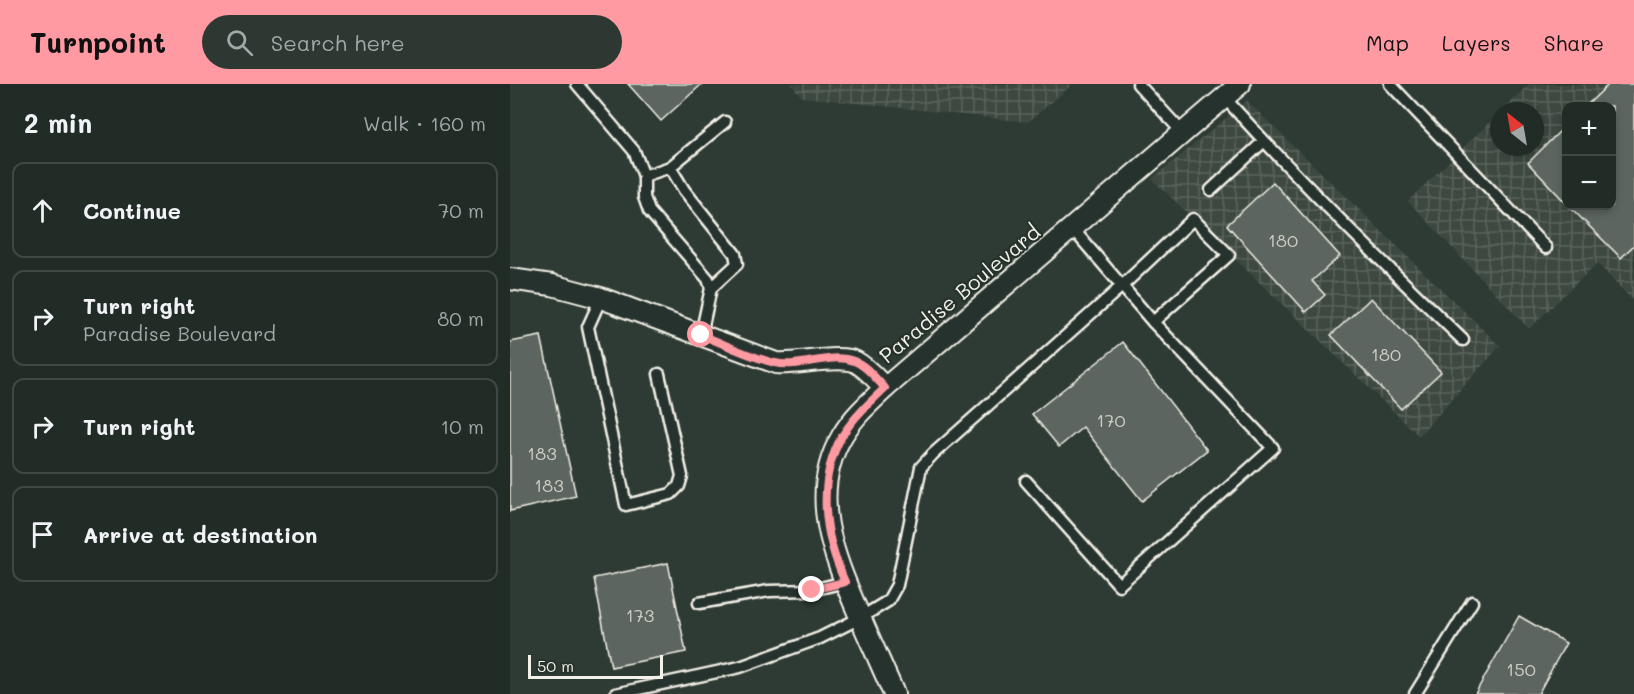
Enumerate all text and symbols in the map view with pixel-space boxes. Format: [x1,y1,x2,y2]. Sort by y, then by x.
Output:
search box [202,15,622,69]
text: Turnpoint [30,24,166,60]
icon: search [223,26,256,59]
text: Search here [271,28,405,57]
text: Map [1366,29,1409,56]
text: Layers [1442,29,1511,56]
text: Share [1544,29,1604,56]
north arrow [1490,102,1544,156]
map controls [1562,102,1616,210]
button: + [1562,102,1616,156]
text: 2 min [24,106,92,140]
text: Walk · 160 m [363,110,486,136]
button: − [1562,156,1616,210]
icon: ahead [26,194,59,227]
text: Continue [83,196,181,225]
text: 70 m [438,197,484,223]
street label: Paradise Boulevard [873,218,1045,368]
house number: 180 [1268,228,1298,252]
text: Turn right [83,291,195,320]
icon: right [26,302,59,335]
text: 80 m [437,305,484,331]
text: Paradise Boulevard [83,320,276,346]
route start [687,321,713,347]
house number: 180 [1371,342,1401,366]
house number: 170 [1096,408,1126,432]
icon: right [26,410,59,443]
text: Turn right [83,412,195,441]
text: 10 m [440,413,484,439]
house number: 183 [527,441,557,465]
house number: 183 [534,473,564,497]
icon: arrive [26,518,59,551]
text: Arrive at destination [83,520,318,549]
route end [798,576,824,602]
house number: 173 [626,603,654,627]
scale bar [528,652,663,680]
text: 50 m [537,655,574,676]
house number: 150 [1506,657,1536,681]

